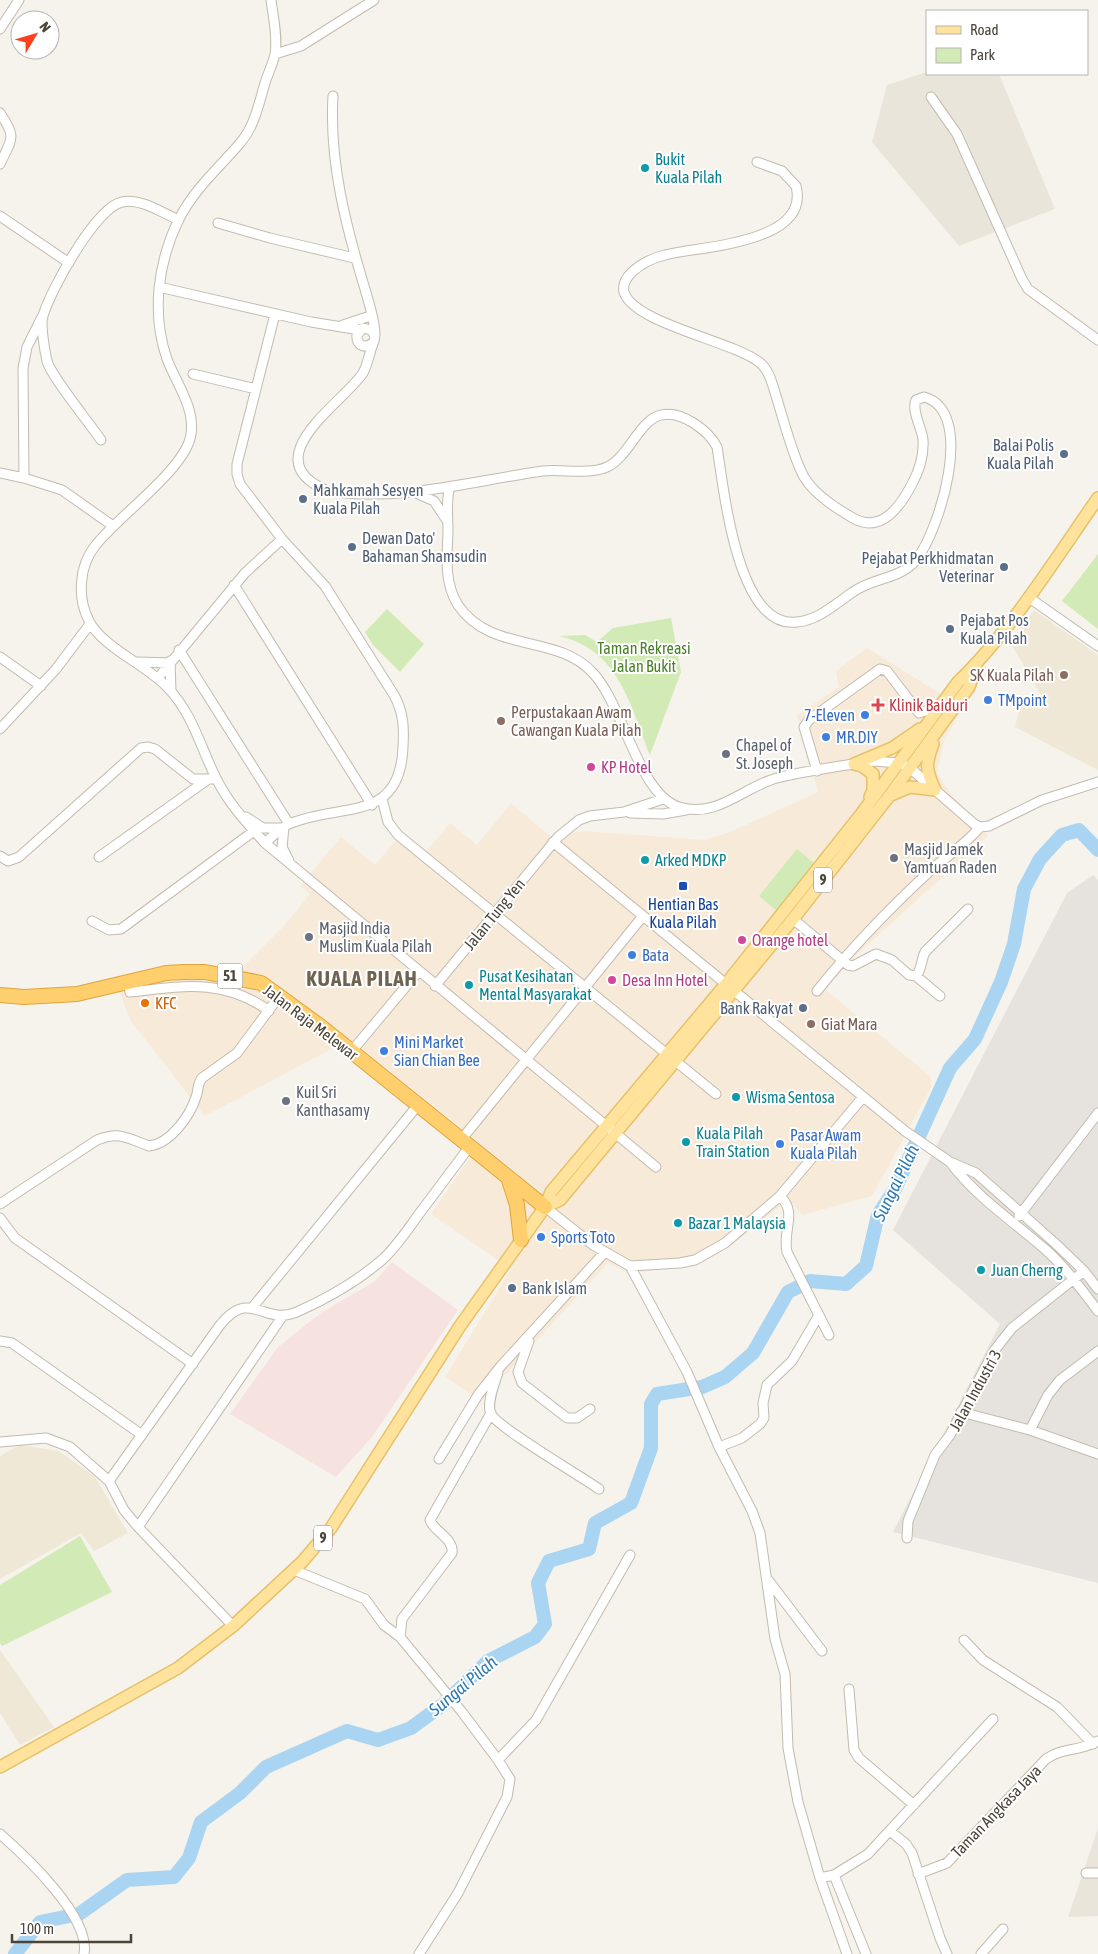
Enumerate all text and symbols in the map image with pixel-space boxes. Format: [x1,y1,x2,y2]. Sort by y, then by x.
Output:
north arrow [10,10,60,60]
legend [926,10,1088,75]
text: N [36,19,54,35]
text: Road [970,21,999,38]
text: Park [970,46,995,63]
place label: Bukit Kuala Pilah [655,150,722,186]
marker: Bukit Kuala Pilah [639,162,651,174]
place label: Balai Polis Kuala Pilah [987,436,1054,472]
marker: Balai Polis Kuala Pilah [1058,448,1070,460]
place label: Mahkamah Sesyen Kuala Pilah [313,481,423,517]
marker: Mahkamah Sesyen Kuala Pilah [297,493,309,505]
place label: Dewan Dato' Bahaman Shamsudin [362,529,487,565]
marker: Dewan Dato' Bahaman Shamsudin [346,541,358,553]
place label: Pejabat Perkhidmatan Veterinar [862,549,994,585]
marker: Pejabat Perkhidmatan Veterinar [998,561,1010,573]
place label: Pejabat Pos Kuala Pilah [960,611,1029,647]
marker: Pejabat Pos Kuala Pilah [944,623,956,635]
park label: Taman Rekreasi Jalan Bukit [597,639,691,675]
place label: SK Kuala Pilah [970,666,1054,684]
marker: SK Kuala Pilah [1058,669,1070,681]
place label: TMpoint [998,691,1047,710]
marker: TMpoint [982,694,994,706]
place label: Klinik Baiduri [889,696,968,714]
marker: Klinik Baiduri [871,698,885,712]
place label: Perpustakaan Awam Cawangan Kuala Pilah [511,703,642,740]
place label: 7-Eleven [804,706,855,724]
marker: 7-Eleven [859,709,871,721]
marker: Perpustakaan Awam Cawangan Kuala Pilah [495,715,507,727]
place label: MR.DIY [836,728,879,746]
marker: MR.DIY [820,731,832,743]
place label: Chapel of St. Joseph [736,736,793,773]
marker: Chapel of St. Joseph [720,748,732,760]
place label: KP Hotel [601,758,652,776]
marker: KP Hotel [585,761,597,773]
place label: Masjid Jamek Yamtuan Raden [904,840,997,876]
place label: Arked MDKP [655,851,727,869]
marker: Masjid Jamek Yamtuan Raden [888,852,900,864]
marker: Arked MDKP [639,854,651,866]
road number: 9 [814,868,832,892]
street label: Jalan Tung Yen [460,875,529,954]
marker: Hentian Bas Kuala Pilah [677,880,689,892]
place label: Hentian Bas Kuala Pilah [648,895,719,931]
place label: Masjid India Muslim Kuala Pilah [319,919,432,955]
marker: Masjid India Muslim Kuala Pilah [303,931,315,943]
place label: Orange hotel [752,931,829,950]
marker: Orange hotel [736,934,748,946]
place label: Bata [642,946,669,964]
marker: Bata [626,949,638,961]
road number: 51 [218,964,242,988]
district label: KUALA PILAH [306,966,418,990]
place label: Pusat Kesihatan Mental Masyarakat [479,967,592,1004]
place label: Desa Inn Hotel [622,971,709,989]
marker: Desa Inn Hotel [606,974,618,986]
marker: Pusat Kesihatan Mental Masyarakat [463,979,475,991]
street label: Jalan Raja Melewar [260,981,362,1064]
place label: KFC [155,994,177,1012]
marker: KFC [139,997,151,1009]
place label: Bank Rakyat [720,999,793,1018]
marker: Bank Rakyat [797,1002,809,1014]
place label: Giat Mara [821,1015,877,1033]
marker: Giat Mara [805,1018,817,1030]
place label: Mini Market Sian Chian Bee [394,1033,480,1069]
marker: Mini Market Sian Chian Bee [378,1045,390,1057]
place label: Kuil Sri Kanthasamy [296,1083,370,1120]
place label: Wisma Sentosa [746,1088,835,1106]
marker: Wisma Sentosa [730,1091,742,1103]
marker: Kuil Sri Kanthasamy [280,1095,292,1107]
place label: Kuala Pilah Train Station [696,1124,770,1160]
place label: Pasar Awam Kuala Pilah [790,1126,861,1162]
marker: Kuala Pilah Train Station [680,1136,692,1148]
marker: Pasar Awam Kuala Pilah [774,1138,786,1150]
water label: Sungai Pilah [868,1141,923,1225]
place label: Bazar 1 Malaysia [688,1214,786,1233]
marker: Bazar 1 Malaysia [672,1217,684,1229]
place label: Sports Toto [551,1228,615,1247]
marker: Sports Toto [535,1231,547,1243]
place label: Juan Cherng [991,1261,1063,1280]
marker: Juan Cherng [975,1264,987,1276]
place label: Bank Islam [522,1279,587,1297]
marker: Bank Islam [506,1282,518,1294]
street label: Jalan Industri 3 [945,1346,1005,1434]
road number: 9 [314,1526,332,1550]
water label: Sungai Pilah [424,1651,501,1721]
street label: Taman Angkasa Jaya [948,1761,1045,1861]
scale bar [12,1912,131,1944]
text: 100 m [20,1920,54,1937]

